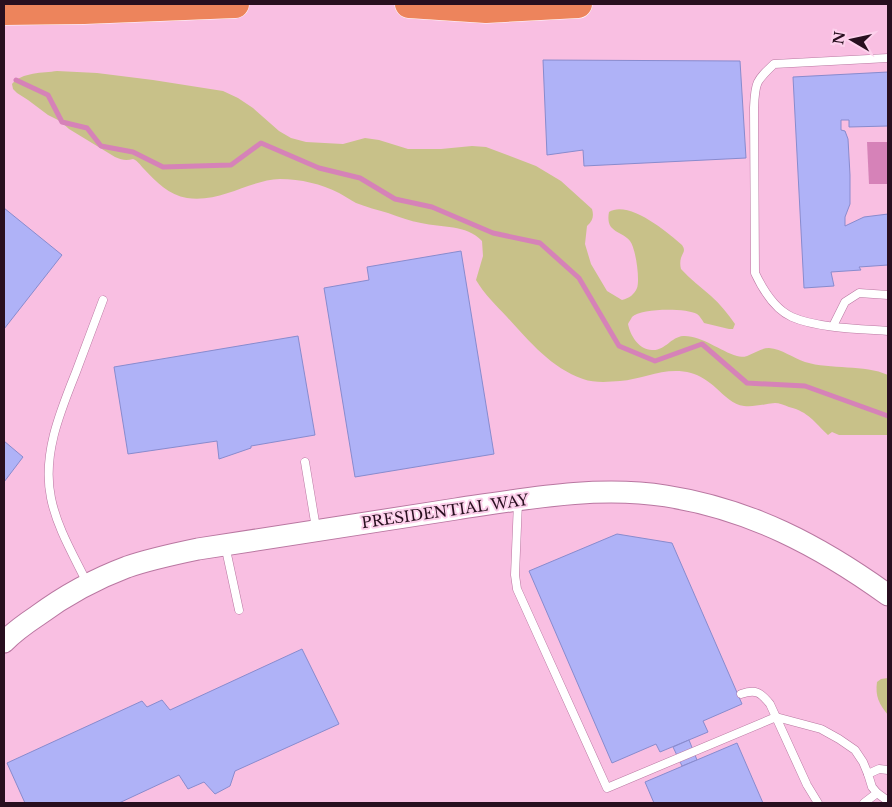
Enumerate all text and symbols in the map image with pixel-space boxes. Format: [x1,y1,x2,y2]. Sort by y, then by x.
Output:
north arrow [827,15,877,65]
text: N [829,30,849,46]
street label: PRESIDENTIAL WAY [360,490,531,532]

